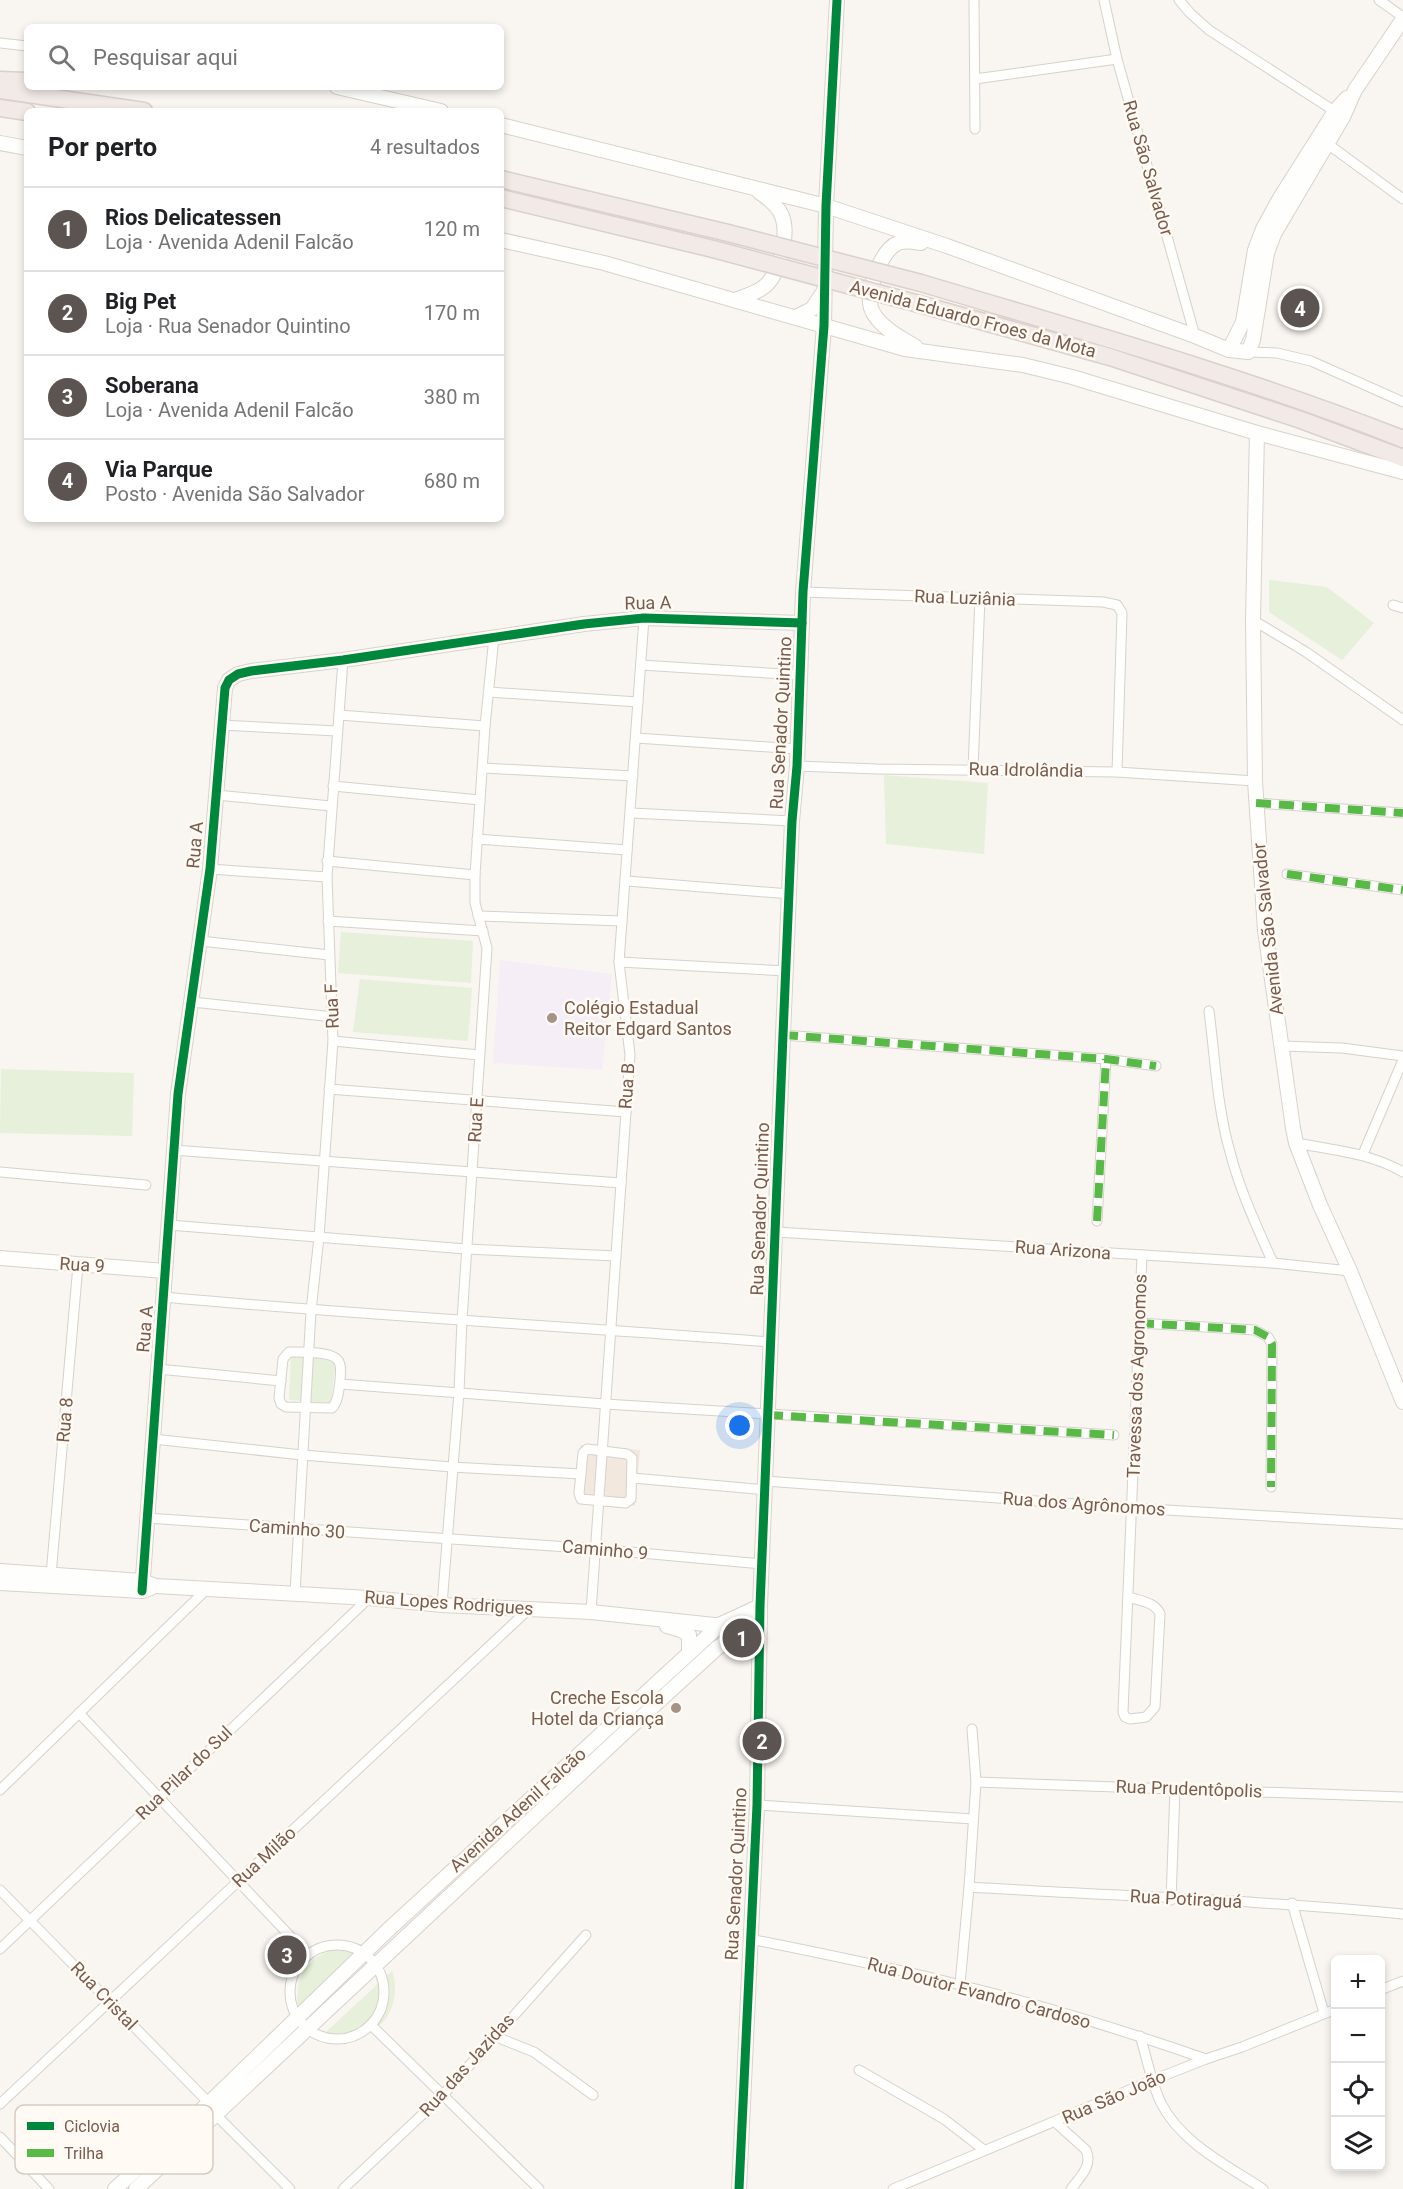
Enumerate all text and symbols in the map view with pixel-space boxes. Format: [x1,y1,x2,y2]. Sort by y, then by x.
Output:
search box [24,24,504,90]
icon: search [45,41,78,74]
text: Pesquisar aqui [93,45,238,70]
street label: Rua São Salvador [1119,98,1178,238]
text: Por perto [48,132,157,162]
text: 4 resultados [370,135,480,159]
text: Rios Delicatessen [105,205,281,230]
text: 1 [62,217,73,241]
text: 120 m [424,217,480,241]
text: Loja · Avenida Adenil Falcão [105,230,354,254]
street label: Avenida Eduardo Froes da Mota [848,275,1099,362]
pin: 4 [1280,286,1320,330]
text: Big Pet [105,289,176,314]
text: 2 [62,301,73,325]
text: 170 m [424,301,480,325]
text: Loja · Rua Senador Quintino [105,314,351,338]
text: Soberana [105,373,199,398]
text: 3 [62,385,73,409]
text: 380 m [424,385,480,409]
text: Loja · Avenida Adenil Falcão [105,398,354,422]
text: Via Parque [105,457,213,482]
text: 4 [62,469,73,493]
text: 680 m [424,469,480,493]
text: Posto · Avenida São Salvador [105,482,365,506]
street label: Rua Luziânia [914,585,1016,610]
street label: Rua A [624,592,672,613]
street label: Rua Senador Quintino [765,636,796,810]
street label: Rua Idrolândia [968,758,1084,781]
street label: Rua A [182,820,207,869]
street label: Avenida São Salvador [1248,842,1287,1016]
street label: Rua F [320,983,343,1029]
place label: Colégio Estadual Reitor Edgard Santos [564,997,732,1039]
marker: Colégio Estadual Reitor Edgard Santos [545,1011,559,1025]
street label: Rua B [614,1062,639,1110]
street label: Rua E [463,1097,488,1143]
street label: Rua Senador Quintino [746,1122,773,1296]
street label: Rua Arizona [1014,1236,1112,1263]
street label: Rua 9 [59,1252,105,1277]
street label: Travessa dos Agronomos [1122,1274,1151,1478]
street label: Rua A [132,1304,157,1353]
street label: Rua 8 [52,1396,77,1443]
your location [725,1411,754,1440]
street label: Rua dos Agrônomos [1002,1487,1166,1520]
street label: Caminho 30 [248,1515,346,1542]
street label: Caminho 9 [561,1535,649,1564]
street label: Rua Lopes Rodrigues [364,1586,534,1619]
pin: 1 [722,1616,762,1660]
place label: Creche Escola Hotel da Criança [531,1687,664,1729]
marker: Creche Escola Hotel da Criança [669,1701,683,1715]
pin: 2 [742,1718,782,1764]
street label: Rua Pilar do Sul [131,1721,236,1824]
street label: Avenida Adenil Falcão [445,1743,590,1876]
street label: Rua Prudentôpolis [1115,1775,1263,1802]
street label: Rua Senador Quintino [720,1787,751,1961]
street label: Rua Milão [227,1822,300,1892]
street label: Rua Potiraguá [1129,1885,1243,1912]
pin: 3 [268,1932,306,1978]
street label: Rua Doutor Evandro Cardoso [865,1953,1093,2032]
map controls [1331,1955,1385,2171]
button: + [1331,1955,1385,2009]
street label: Rua Cristal [67,1957,142,2034]
street label: Rua das Jazidas [415,2009,518,2120]
button: − [1331,2009,1385,2063]
button: locate [1331,2063,1385,2117]
street label: Rua São João [1059,2065,1169,2128]
legend [15,2105,213,2174]
text: Ciclovia [64,2117,120,2136]
button: layers [1331,2117,1385,2171]
text: Trilha [64,2144,104,2163]

